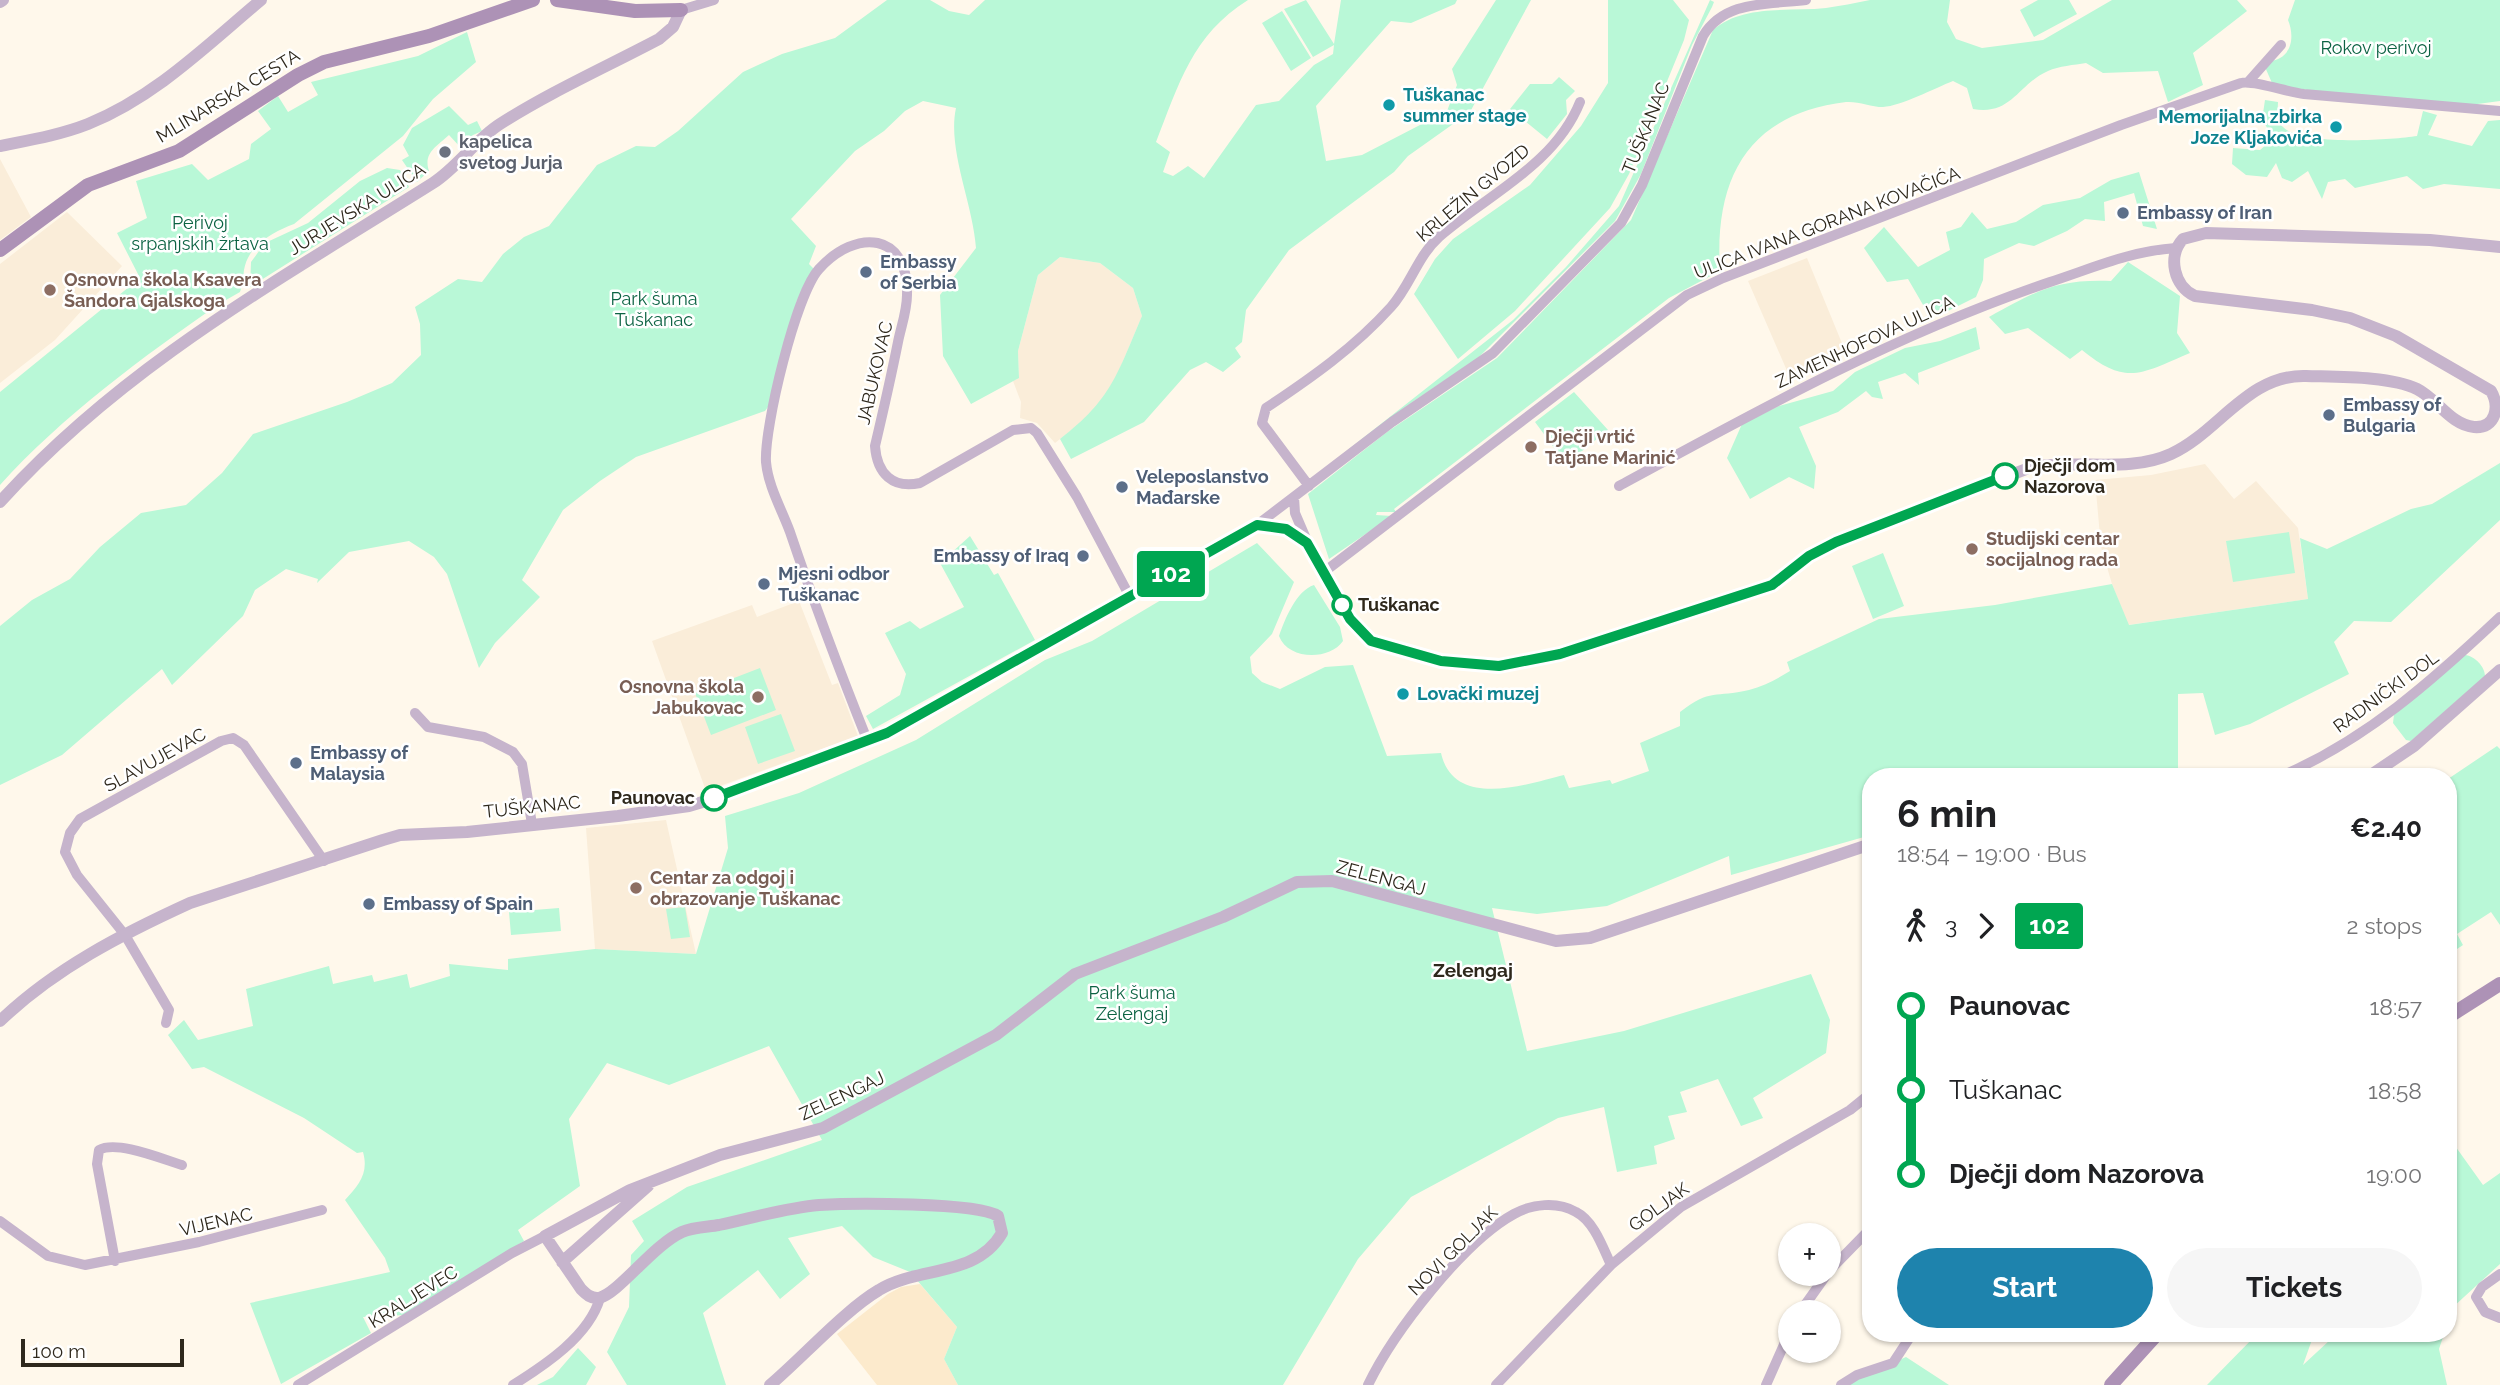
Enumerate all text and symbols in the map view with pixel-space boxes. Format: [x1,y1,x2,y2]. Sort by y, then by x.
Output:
park label: Rokov perivoj [2320,37,2432,58]
street label: MLINARSKA CESTA [152,45,303,147]
street label: TUŠKANAC [1617,78,1673,177]
place label: Tuškanac summer stage [1403,84,1527,126]
marker: Tuškanac summer stage [1381,97,1397,113]
place label: Memorijalna zbirka Joze Kljakovića [2158,106,2322,148]
marker: Memorijalna zbirka Joze Kljakovića [2328,119,2344,135]
place label: kapelica svetog Jurja [459,131,563,173]
street label: KRLEŽIN GVOZD [1411,139,1533,246]
marker: kapelica svetog Jurja [437,144,453,160]
street label: JURJEVSKA ULICA [285,158,429,259]
street label: ULICA IVANA GORANA KOVAČIĆA [1691,161,1963,283]
place label: Embassy of Iran [2137,202,2272,223]
marker: Embassy of Iran [2115,205,2131,221]
park label: Perivoj srpanjskih žrtava [131,212,269,254]
place label: Embassy of Serbia [880,251,957,293]
marker: Embassy of Serbia [858,264,874,280]
place label: Osnovna škola Ksavera Šandora Gjalskoga [64,269,262,311]
marker: Osnovna škola Ksavera Šandora Gjalskoga [42,282,58,298]
park label: Park šuma Tuškanac [610,288,698,330]
street label: ZAMENHOFOVA ULICA [1772,291,1957,392]
street label: JABUKOVAC [852,319,897,427]
place label: Embassy of Bulgaria [2343,394,2442,436]
marker: Embassy of Bulgaria [2321,407,2337,423]
place label: Dječji vrtić Tatjane Marinić [1545,426,1676,468]
marker: Dječji vrtić Tatjane Marinić [1523,439,1539,455]
place label: Dječji dom Nazorova [2024,455,2115,497]
marker: Dječji dom Nazorova [1992,463,2018,489]
place label: Veleposlanstvo Mađarske [1136,466,1269,508]
marker: Veleposlanstvo Mađarske [1114,479,1130,495]
place label: Studijski centar socijalnog rada [1986,528,2120,570]
marker: Studijski centar socijalnog rada [1964,541,1980,557]
place label: Embassy of Iraq [933,545,1069,566]
marker: Embassy of Iraq [1075,548,1091,564]
line badge: 102 [1131,551,1211,597]
text: 102 [1151,559,1191,588]
place label: Mjesni odbor Tuškanac [778,563,890,605]
marker: Mjesni odbor Tuškanac [756,576,772,592]
place label: Tuškanac [1358,594,1440,615]
marker: Tuškanac [1332,595,1352,615]
street label: RADNIČKI DOL [2328,645,2443,737]
place label: Osnovna škola Jabukovac [619,676,744,718]
place label: Lovački muzej [1417,683,1539,704]
marker: Lovački muzej [1395,686,1411,702]
marker: Osnovna škola Jabukovac [750,689,766,705]
street label: SLAVUJEVAC [100,723,209,796]
place label: Embassy of Malaysia [310,742,409,784]
marker: Embassy of Malaysia [288,755,304,771]
marker: Paunovac [701,785,727,811]
place label: Paunovac [611,787,695,808]
street label: TUŠKANAC [482,790,581,822]
text: 6 min [1897,791,1997,836]
text: €2.40 [2350,813,2422,843]
text: 18:54 – 19:00 · Bus [1897,840,2087,867]
street label: ZELENGAJ [1334,856,1428,899]
place label: Centar za odgoj i obrazovanje Tuškanac [650,867,841,909]
marker: Centar za odgoj i obrazovanje Tuškanac [628,880,644,896]
place label: Embassy of Spain [383,893,533,914]
marker: Embassy of Spain [361,896,377,912]
icon: walk [1897,907,1935,945]
icon: forward [1967,907,2005,945]
text: 102 [2029,911,2069,940]
text: 3 [1945,912,1957,939]
text: 2 stops [2347,912,2422,939]
district label: Zelengaj [1433,959,1513,981]
park label: Park šuma Zelengaj [1088,982,1176,1024]
text: Paunovac [1949,991,2071,1021]
text: 18:57 [2369,993,2422,1020]
street label: ZELENGAJ [796,1067,888,1124]
text: Tuškanac [1949,1075,2062,1105]
text: 18:58 [2368,1077,2422,1104]
text: Dječji dom Nazorova [1949,1159,2204,1189]
text: 19:00 [2366,1161,2422,1188]
street label: GOLJAK [1625,1178,1693,1235]
street label: NOVI GOLJAK [1404,1201,1502,1300]
street label: VIJENAC [177,1203,254,1240]
map controls [1778,1223,1841,1363]
button: + [1778,1223,1841,1286]
button: Start [1897,1248,2153,1328]
button: Tickets [2167,1248,2422,1328]
street label: KRALJEVEC [364,1261,461,1332]
button: − [1778,1300,1841,1363]
scale bar [21,1336,184,1368]
text: 100 m [32,1340,86,1362]

